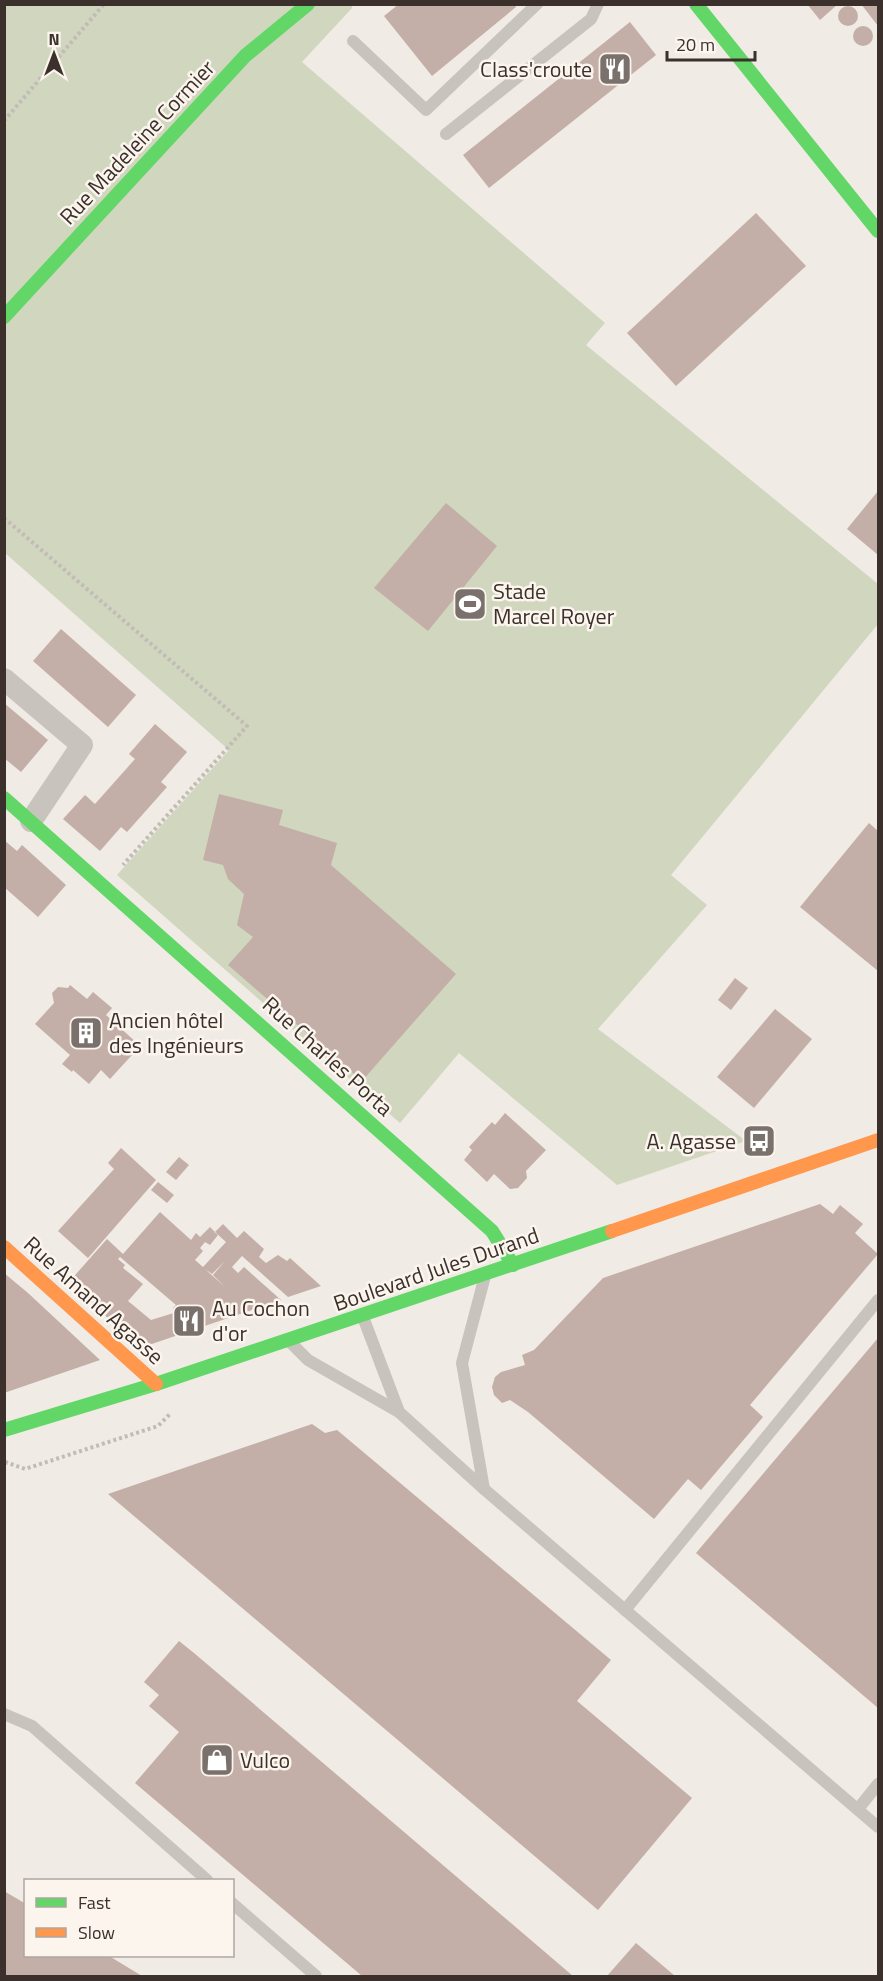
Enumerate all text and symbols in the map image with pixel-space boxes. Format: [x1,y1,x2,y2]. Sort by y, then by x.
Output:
north arrow [24,24,84,84]
scale bar [667,24,756,62]
text: N [48,27,60,51]
text: 20 m [676,31,715,58]
street label: Rue Madeleine Cormier [51,51,223,232]
restaurant icon: Class'croute [597,51,633,87]
place label: Class'croute [480,52,592,86]
place label: Stade Marcel Royer [493,574,615,633]
sports icon: Stade Marcel Royer [452,586,488,622]
street label: Rue Charles Porta [255,988,401,1124]
place label: Ancien hôtel des Ingénieurs [109,1003,244,1062]
building icon: Ancien hôtel des Ingénieurs [68,1015,104,1051]
bus stop icon: A. Agasse [741,1123,777,1159]
place label: A. Agasse [646,1124,736,1158]
street label: Boulevard Jules Durand [329,1218,543,1320]
street label: Rue Amand Agasse [16,1228,172,1372]
place label: Au Cochon d'or [212,1291,310,1350]
restaurant icon: Au Cochon d'or [171,1303,207,1339]
shop icon: Vulco [199,1742,235,1778]
place label: Vulco [240,1743,290,1777]
legend [24,1879,234,1957]
text: Fast [78,1889,111,1916]
text: Slow [78,1919,115,1946]

